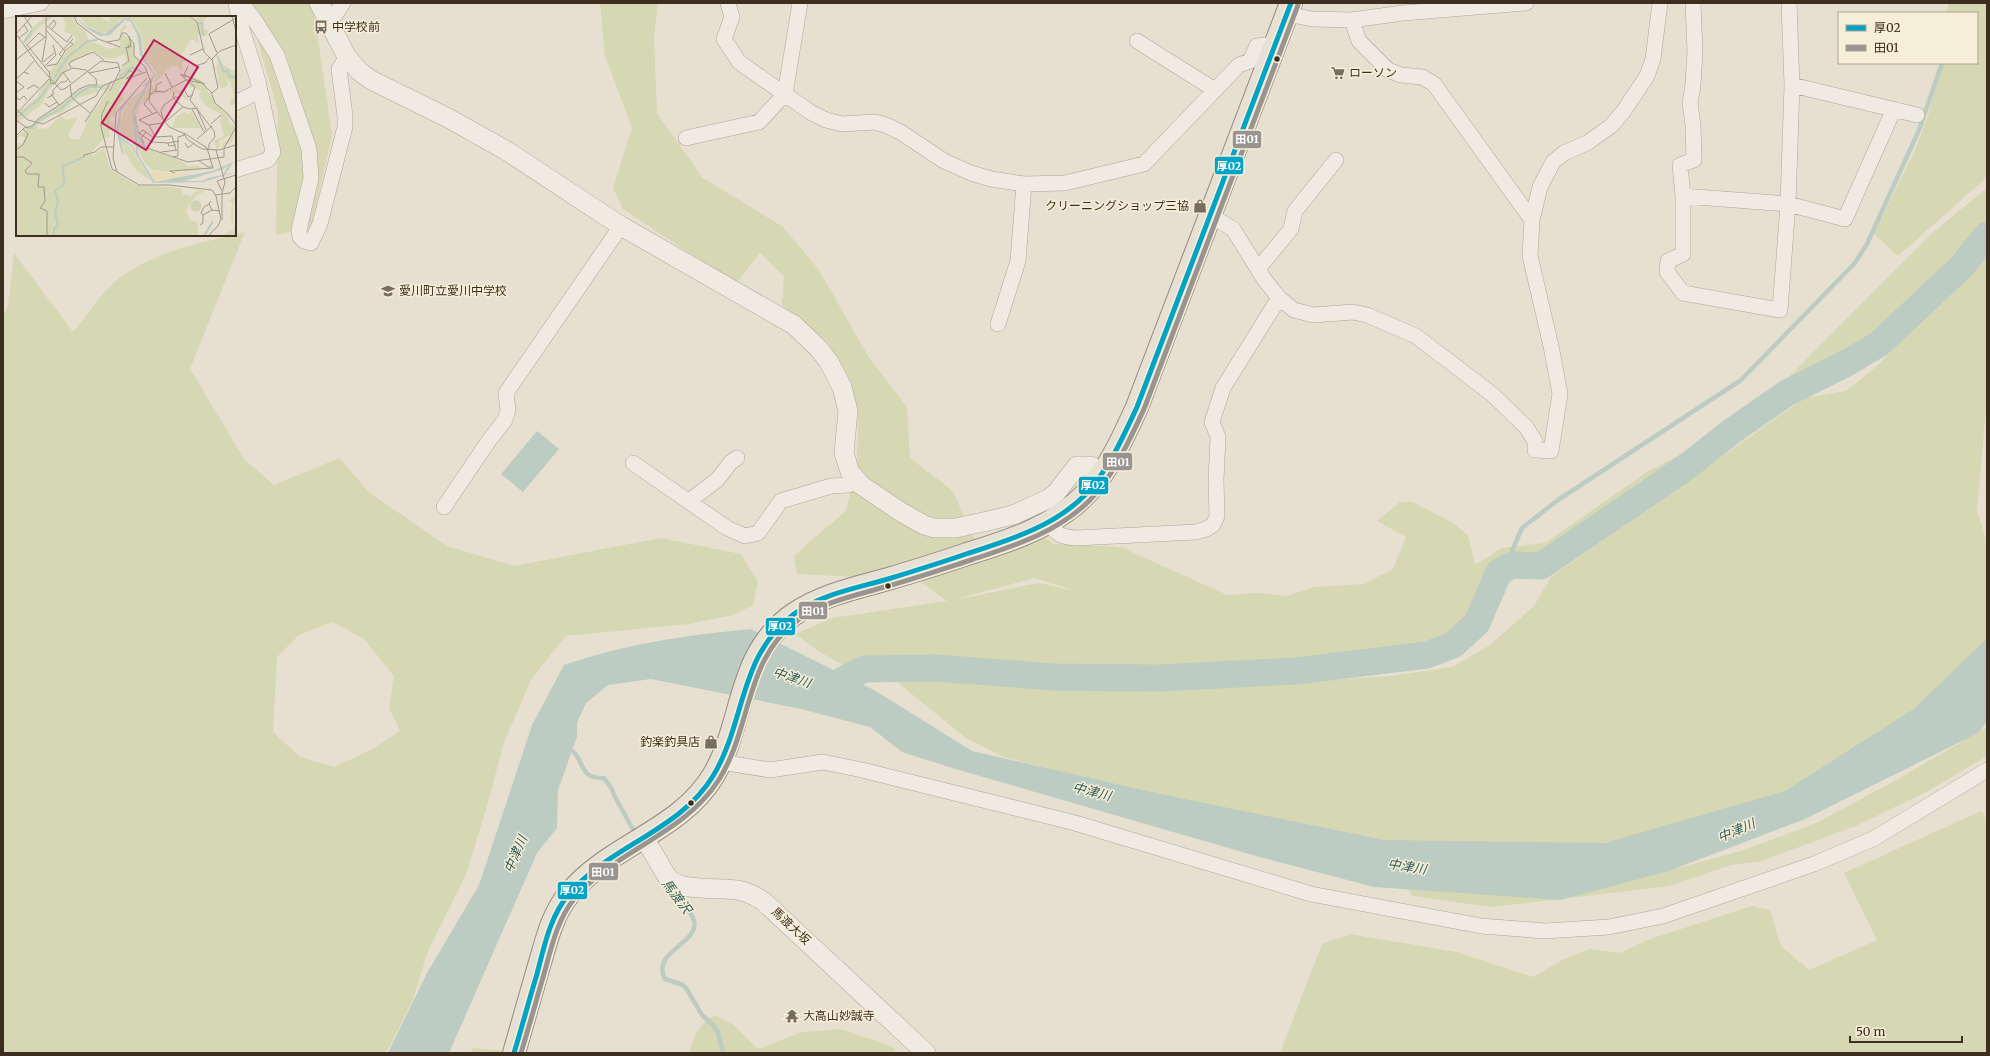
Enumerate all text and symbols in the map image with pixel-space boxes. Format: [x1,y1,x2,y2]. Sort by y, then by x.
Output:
legend [1838,12,1978,64]
inset map [16,16,236,236]
bus stop icon: 中学校前 [313,19,329,35]
place label: 中学校前 [332,19,380,34]
text: 厚02 [1874,20,1901,35]
text: 田01 [1874,40,1899,55]
unlabelled marker [1272,54,1282,64]
supermarket icon: ローソン [1330,65,1346,81]
place label: ローソン [1349,65,1397,80]
line badge: 田01 [1232,130,1262,149]
text: 田01 [1236,132,1258,146]
line badge: 厚02 [1214,156,1244,175]
text: 厚02 [1217,159,1242,173]
place label: クリーニングショップ三協 [1045,198,1189,213]
shop icon: クリーニングショップ三協 [1192,198,1208,214]
school or university icon: 愛川町立愛川中学校 [380,283,396,299]
place label: 愛川町立愛川中学校 [399,283,507,298]
line badge: 田01 [1102,452,1133,471]
text: 田01 [1107,455,1129,469]
line badge: 厚02 [1078,476,1109,495]
text: 厚02 [1081,478,1106,492]
unlabelled marker [883,581,893,591]
line badge: 田01 [798,601,828,620]
text: 田01 [802,604,824,618]
line badge: 厚02 [765,617,796,636]
text: 厚02 [768,619,793,633]
water label: 中津川 [771,663,815,693]
place label: 釣楽釣具店 [640,734,700,749]
shop icon: 釣楽釣具店 [703,734,719,750]
water label: 中津川 [1071,779,1115,805]
unlabelled marker [686,798,696,808]
water label: 中津川 [1715,814,1759,846]
water label: 中津川 [500,831,532,875]
water label: 中津川 [1386,855,1429,878]
line badge: 田01 [588,862,619,881]
text: 田01 [592,865,614,879]
water label: 馬渡沢 [658,876,696,919]
line badge: 厚02 [557,881,588,900]
text: 厚02 [560,883,585,897]
street label: 馬渡大坂 [769,904,814,947]
temple icon: 大高山妙誠寺 [784,1008,800,1024]
place label: 大高山妙誠寺 [803,1008,875,1023]
scale bar [1850,1018,1962,1044]
text: 50 m [1856,1024,1885,1039]

